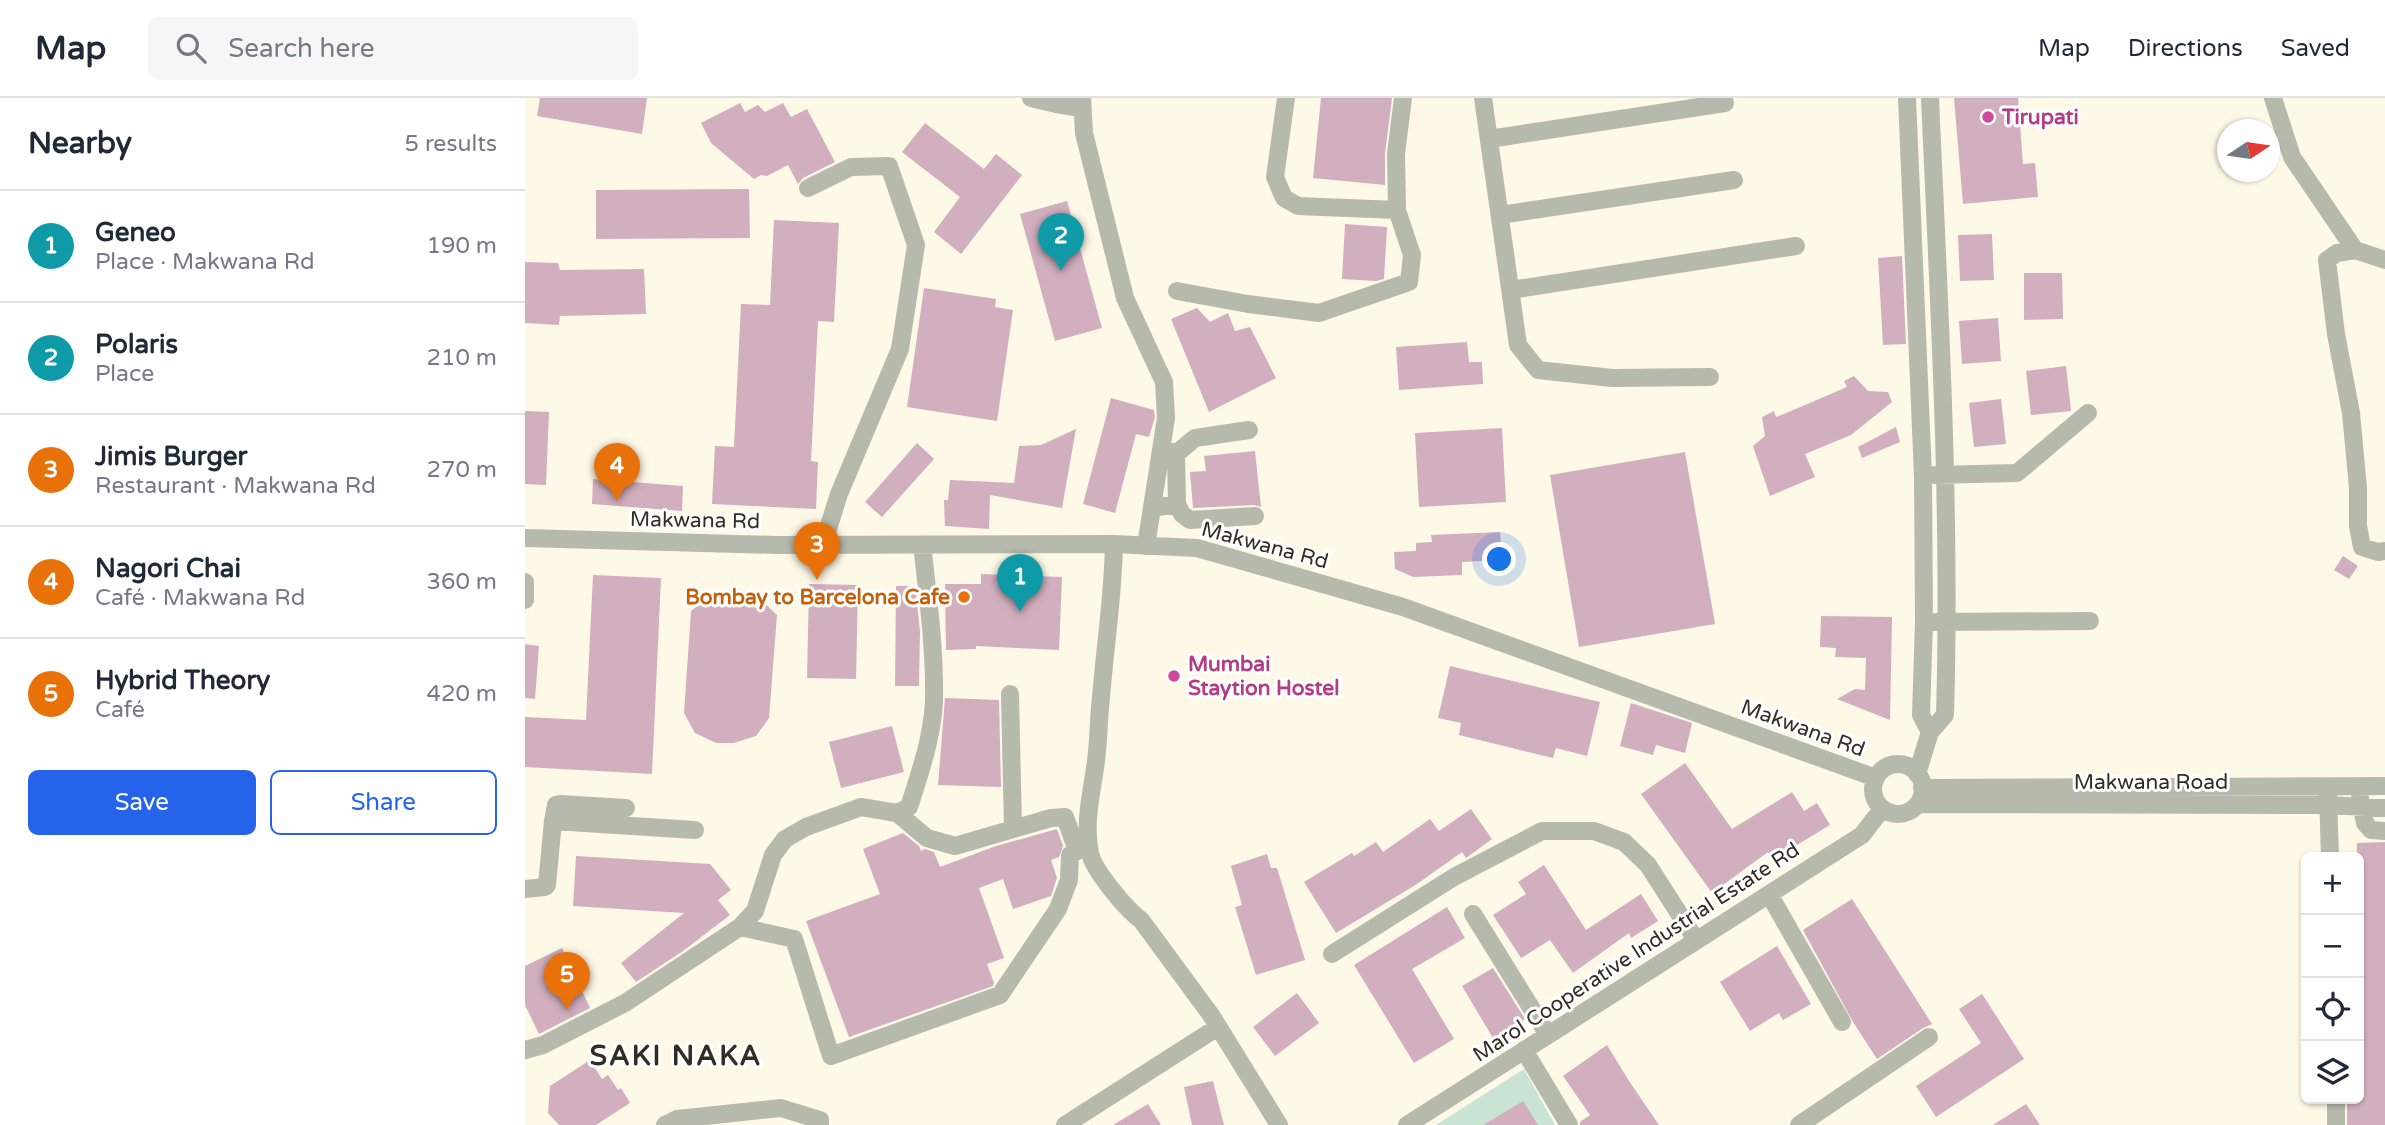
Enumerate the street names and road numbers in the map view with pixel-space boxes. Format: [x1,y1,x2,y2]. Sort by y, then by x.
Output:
street label: Makwana Rd [630,507,760,534]
street label: Makwana Rd [1199,517,1331,574]
street label: Makwana Rd [1737,694,1868,762]
street label: Makwana Road [2074,770,2228,795]
street label: Marol Cooperative Industrial Estate Rd [1468,837,1804,1067]

